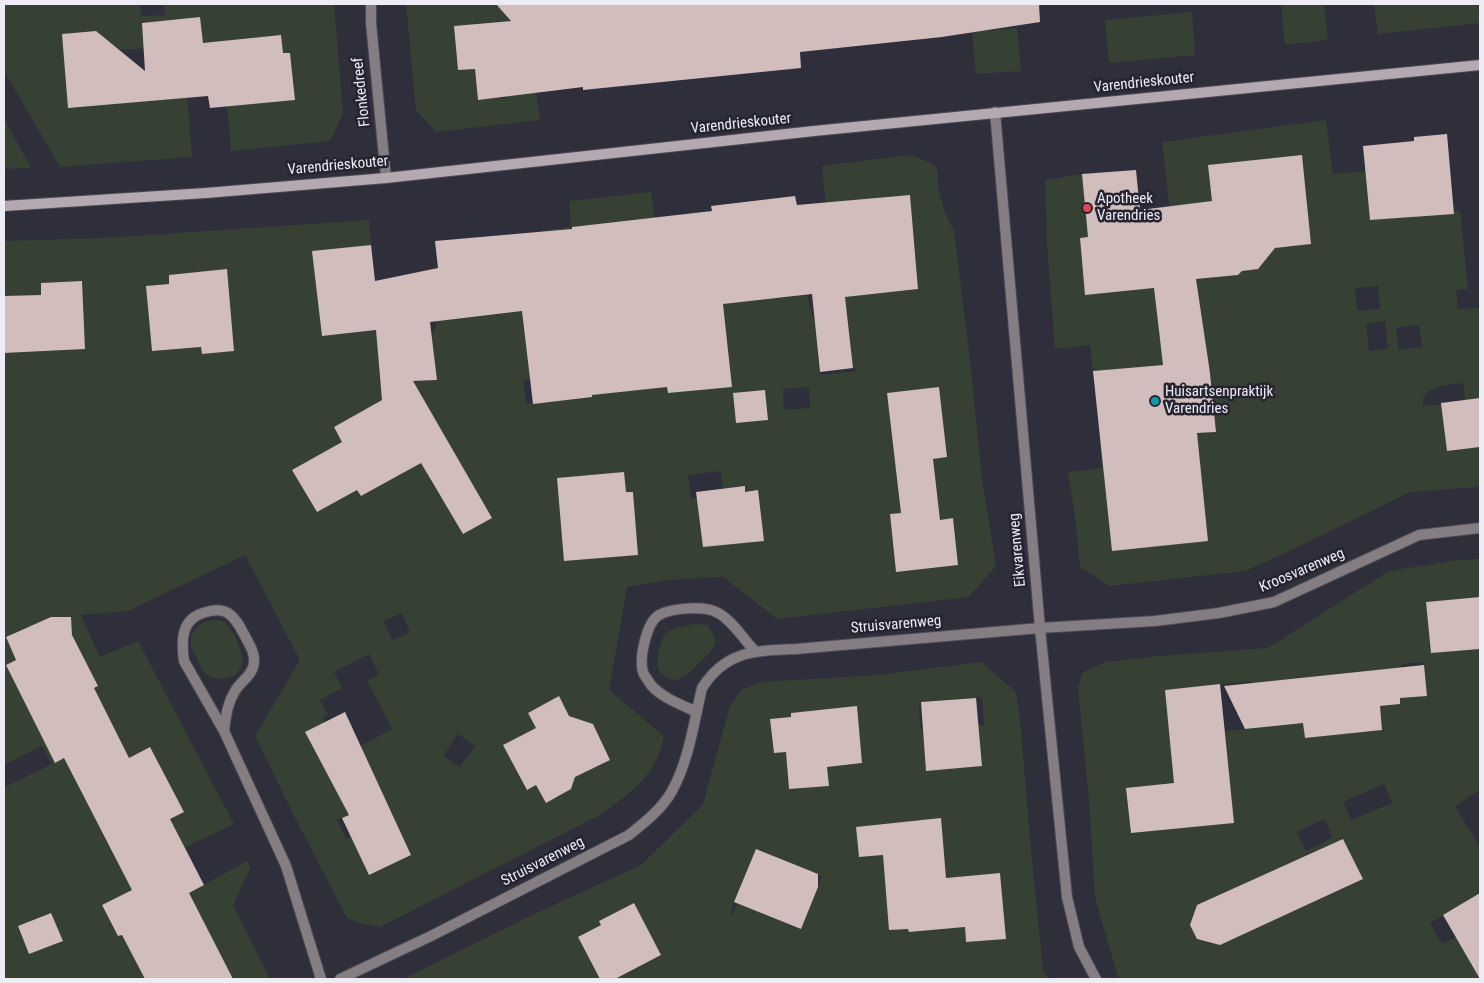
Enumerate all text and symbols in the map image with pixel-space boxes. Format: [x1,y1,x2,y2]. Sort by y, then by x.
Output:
street label: Flonkedreef [349,56,375,128]
street label: Varendrieskouter [1093,69,1195,97]
street label: Varendrieskouter [690,110,792,138]
street label: Varendrieskouter [287,153,389,179]
place label: Apotheek Varendries [1097,190,1160,225]
marker: Apotheek Varendries [1081,202,1093,214]
place label: Huisartsenpraktijk Varendries [1165,383,1273,418]
marker: Huisartsenpraktijk Varendries [1149,395,1161,407]
street label: Eikvarenweg [1006,512,1030,588]
street label: Kroosvarenweg [1257,545,1347,597]
street label: Struisvarenweg [850,612,942,638]
street label: Struisvarenweg [498,833,588,891]

